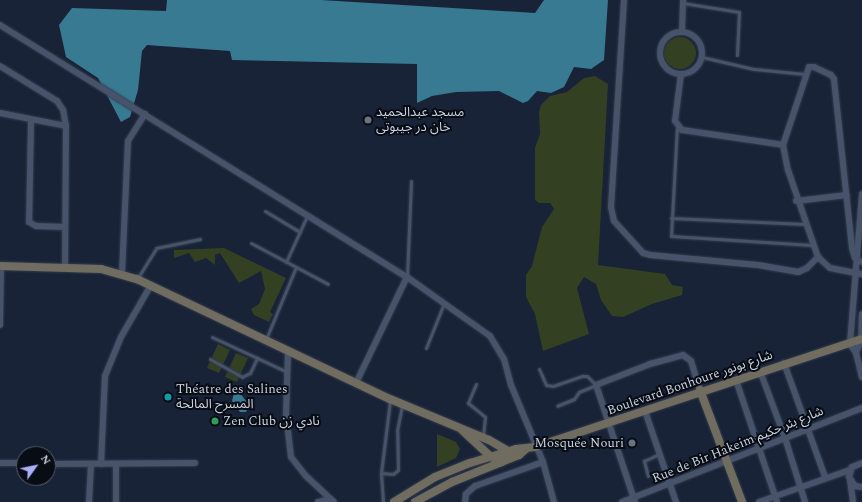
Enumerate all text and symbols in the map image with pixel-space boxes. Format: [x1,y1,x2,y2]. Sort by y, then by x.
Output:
place label: مسجد عبدالحمید خان در جیبوتی [376,105,464,136]
marker: مسجد عبدالحمید خان در جیبوتی [363,115,373,125]
street label: Boulevard Bonhoure شارع بونور [605,347,775,419]
place label: Théatre des Salines المسرح المالحة [176,382,288,413]
marker: Théatre des Salines المسرح المالحة [163,392,173,402]
street label: Rue de Bir Hakeim شارع بئر حكيم [650,403,826,487]
place label: Zen Club نادي زن [223,413,320,429]
marker: Zen Club نادي زن [210,416,220,426]
place label: Mosquée Nouri [535,435,624,451]
marker: Mosquée Nouri [627,438,637,448]
north arrow [16,446,56,486]
text: N [36,451,55,468]

